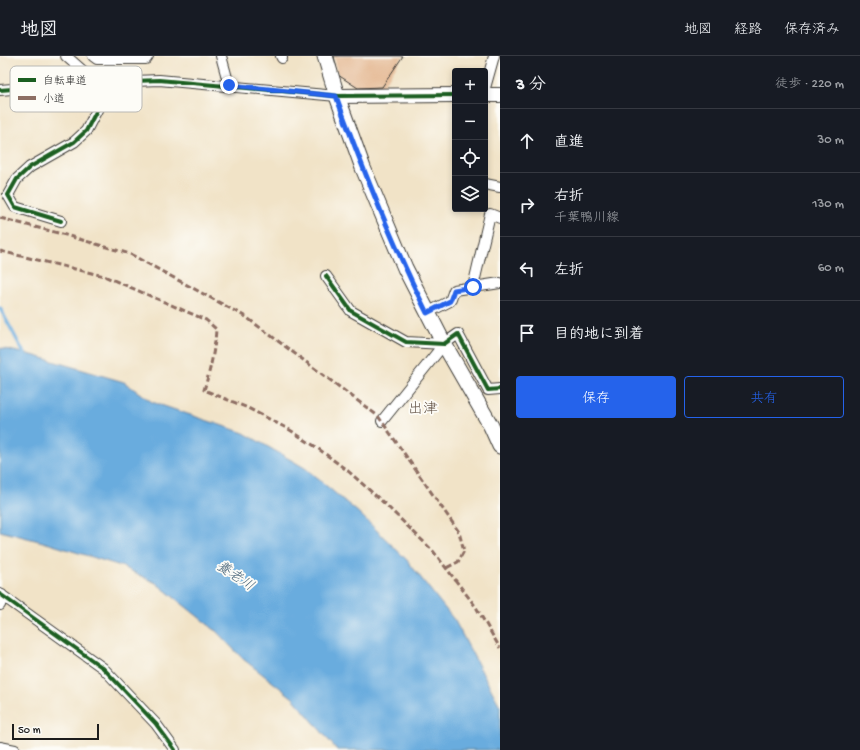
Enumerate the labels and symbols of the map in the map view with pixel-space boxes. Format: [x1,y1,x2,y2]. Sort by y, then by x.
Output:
legend [10,66,142,112]
text: 自転車道 [43,75,87,88]
route end [220,76,238,94]
text: 小道 [43,93,65,106]
route start [464,278,482,296]
district label: 出津 [408,400,438,419]
water label: 養老川 [212,557,257,596]
scale bar [12,722,99,741]

